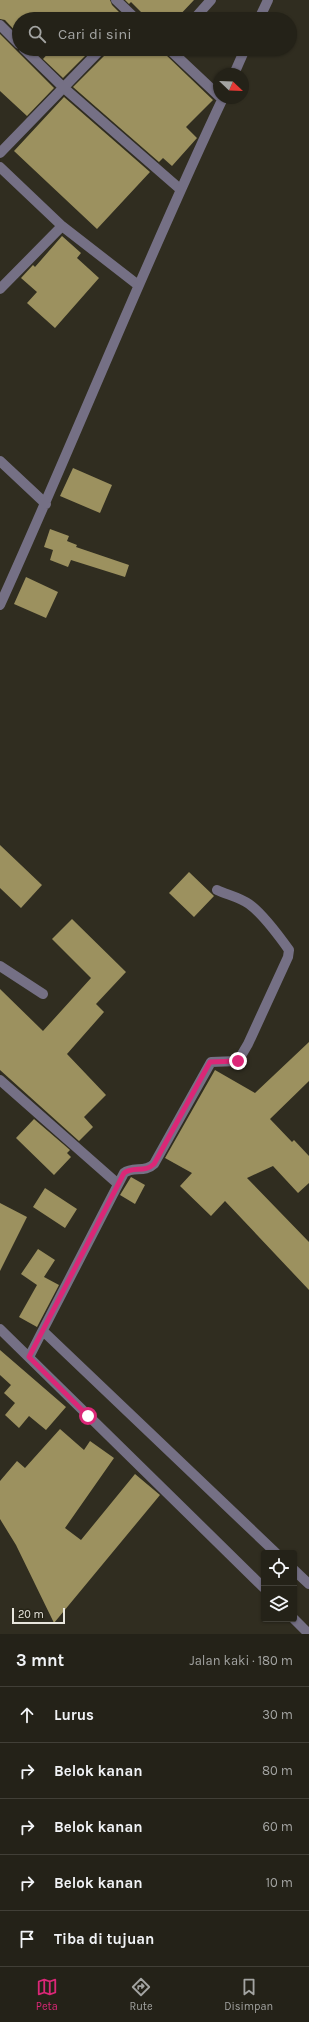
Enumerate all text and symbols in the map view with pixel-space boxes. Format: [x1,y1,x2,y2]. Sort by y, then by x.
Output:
search box [12,12,297,56]
icon: search [26,23,48,45]
text: Cari di sini [58,25,132,43]
north arrow [213,68,249,104]
route end [229,1052,247,1070]
route start [79,1407,97,1425]
map controls [261,1550,297,1622]
button: locate [261,1550,297,1586]
button: layers [261,1586,297,1622]
scale bar [12,1606,65,1625]
text: 20 m [18,1608,44,1621]
text: 3 mnt [16,1650,64,1670]
text: Jalan kaki · 180 m [189,1653,293,1668]
icon: ahead [16,1704,38,1726]
text: Lurus [54,1706,94,1724]
text: 30 m [262,1707,293,1722]
icon: right [16,1760,38,1782]
text: Belok kanan [54,1762,143,1780]
text: 80 m [262,1763,293,1778]
icon: right [16,1816,38,1838]
text: Belok kanan [54,1818,143,1836]
text: 60 m [263,1819,293,1834]
icon: right [16,1872,38,1894]
text: Belok kanan [54,1874,143,1892]
text: 10 m [266,1875,293,1890]
icon: arrive [16,1928,38,1950]
text: Tiba di tujuan [54,1930,154,1948]
tab: Peta [36,1976,58,2013]
tab: Rute [129,1976,153,2013]
tab: Disimpan [224,1976,273,2013]

